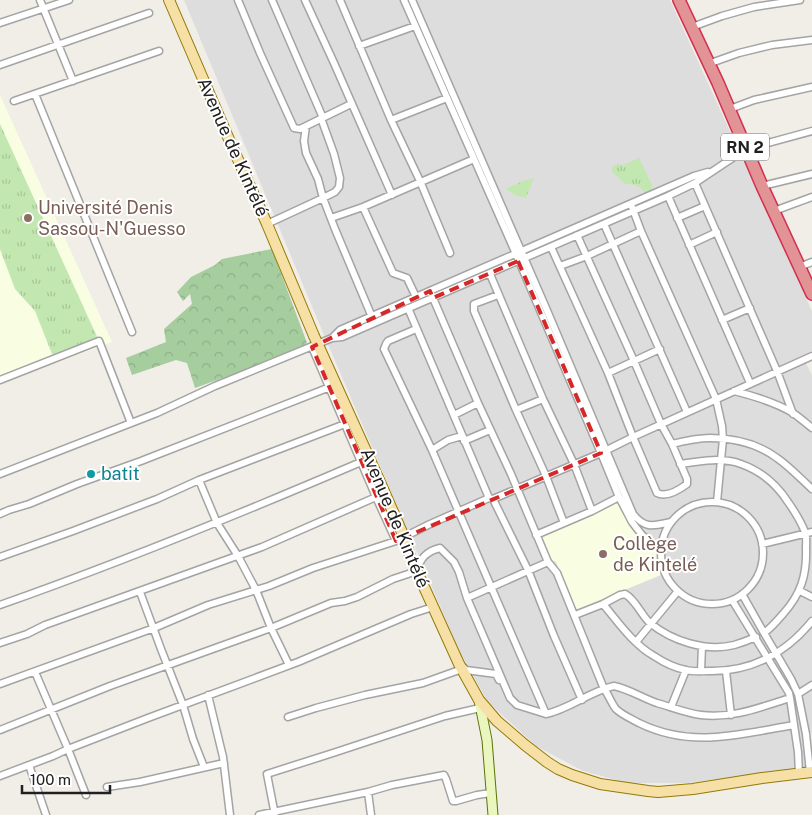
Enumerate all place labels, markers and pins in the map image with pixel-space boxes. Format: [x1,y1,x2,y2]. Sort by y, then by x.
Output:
place label: Université Denis Sassou-N'Guesso [38,197,186,239]
marker: Université Denis Sassou-N'Guesso [22,212,34,224]
place label: batit [101,463,140,484]
marker: batit [85,468,97,480]
place label: Collège de Kintelé [613,533,697,575]
marker: Collège de Kintelé [597,548,609,560]

